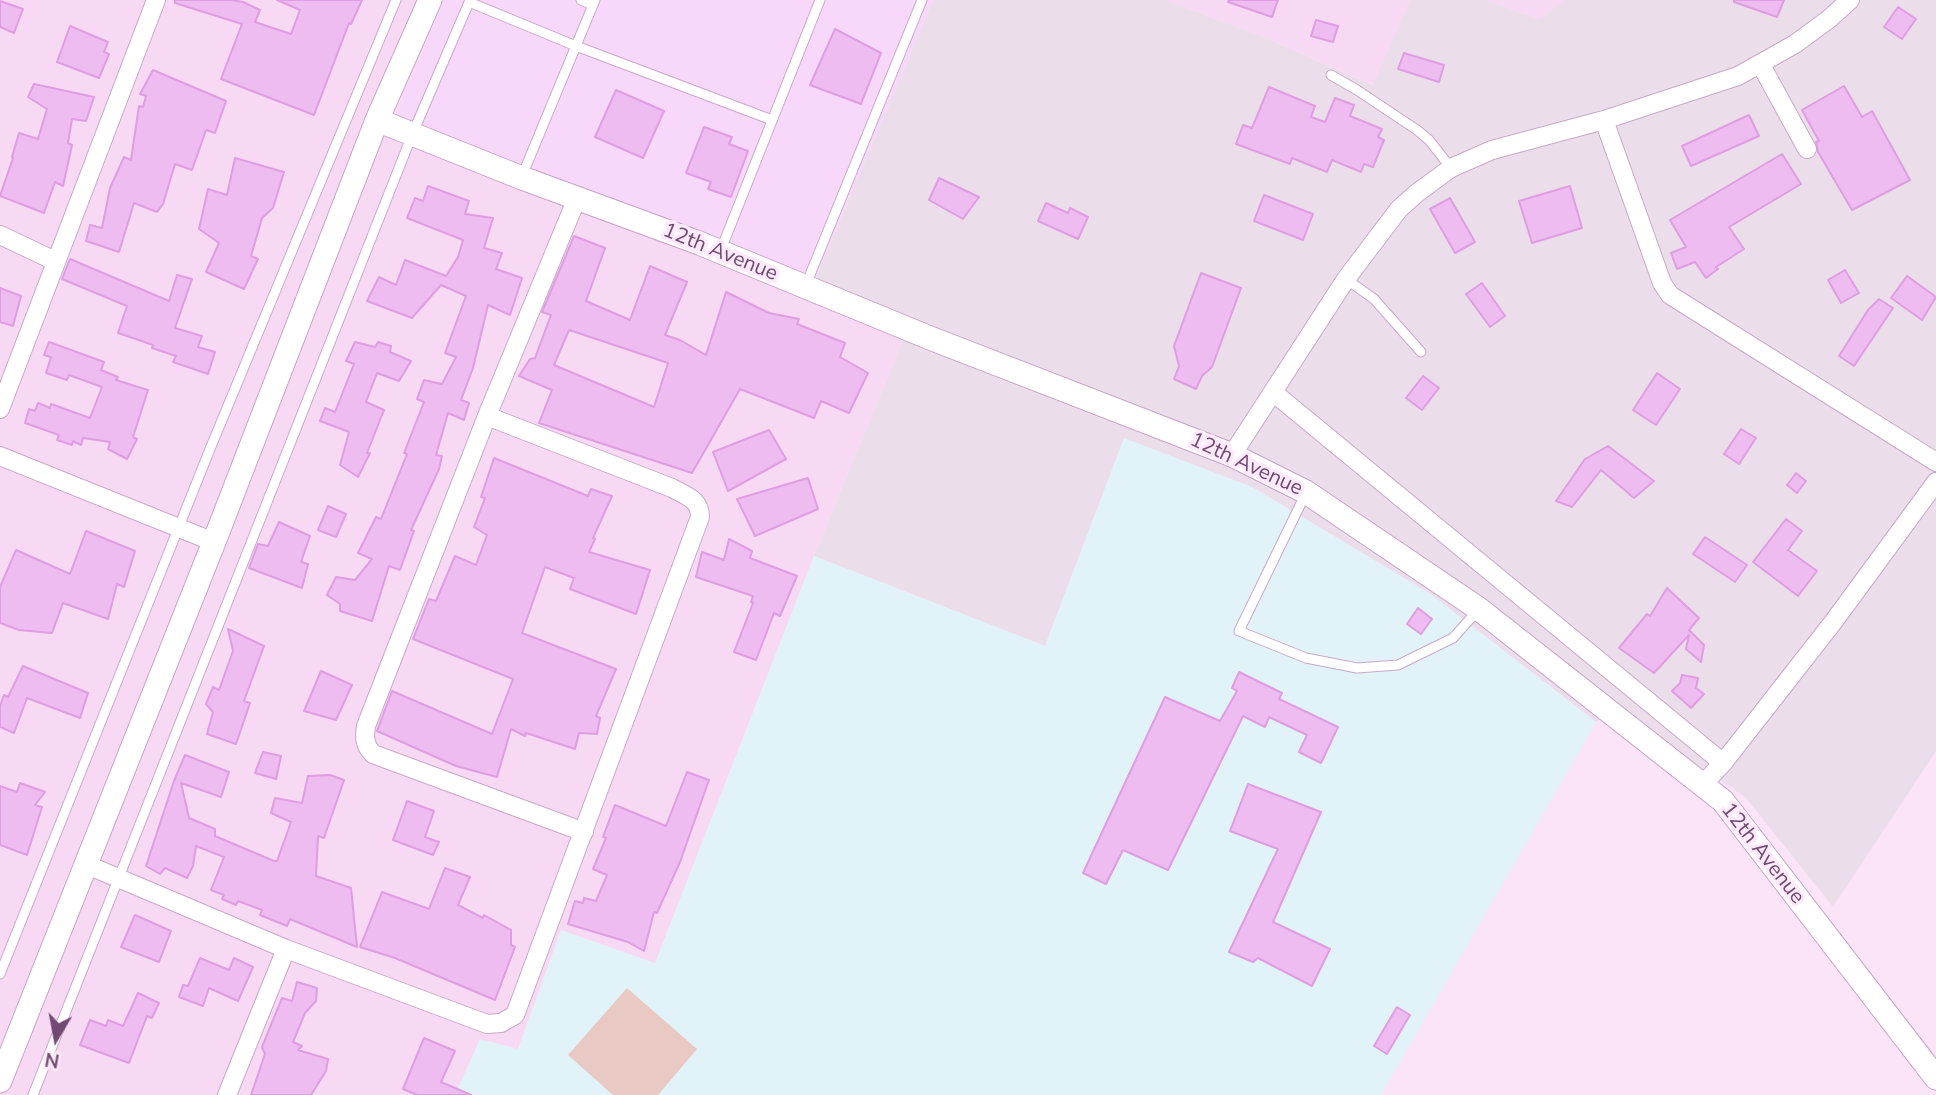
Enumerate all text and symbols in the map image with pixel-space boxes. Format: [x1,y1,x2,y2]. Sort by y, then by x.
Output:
street label: 12th Avenue [659,219,781,287]
street label: 12th Avenue [1186,428,1306,502]
street label: 12th Avenue [1715,798,1809,910]
north arrow [21,1004,91,1074]
text: N [43,1046,62,1074]

